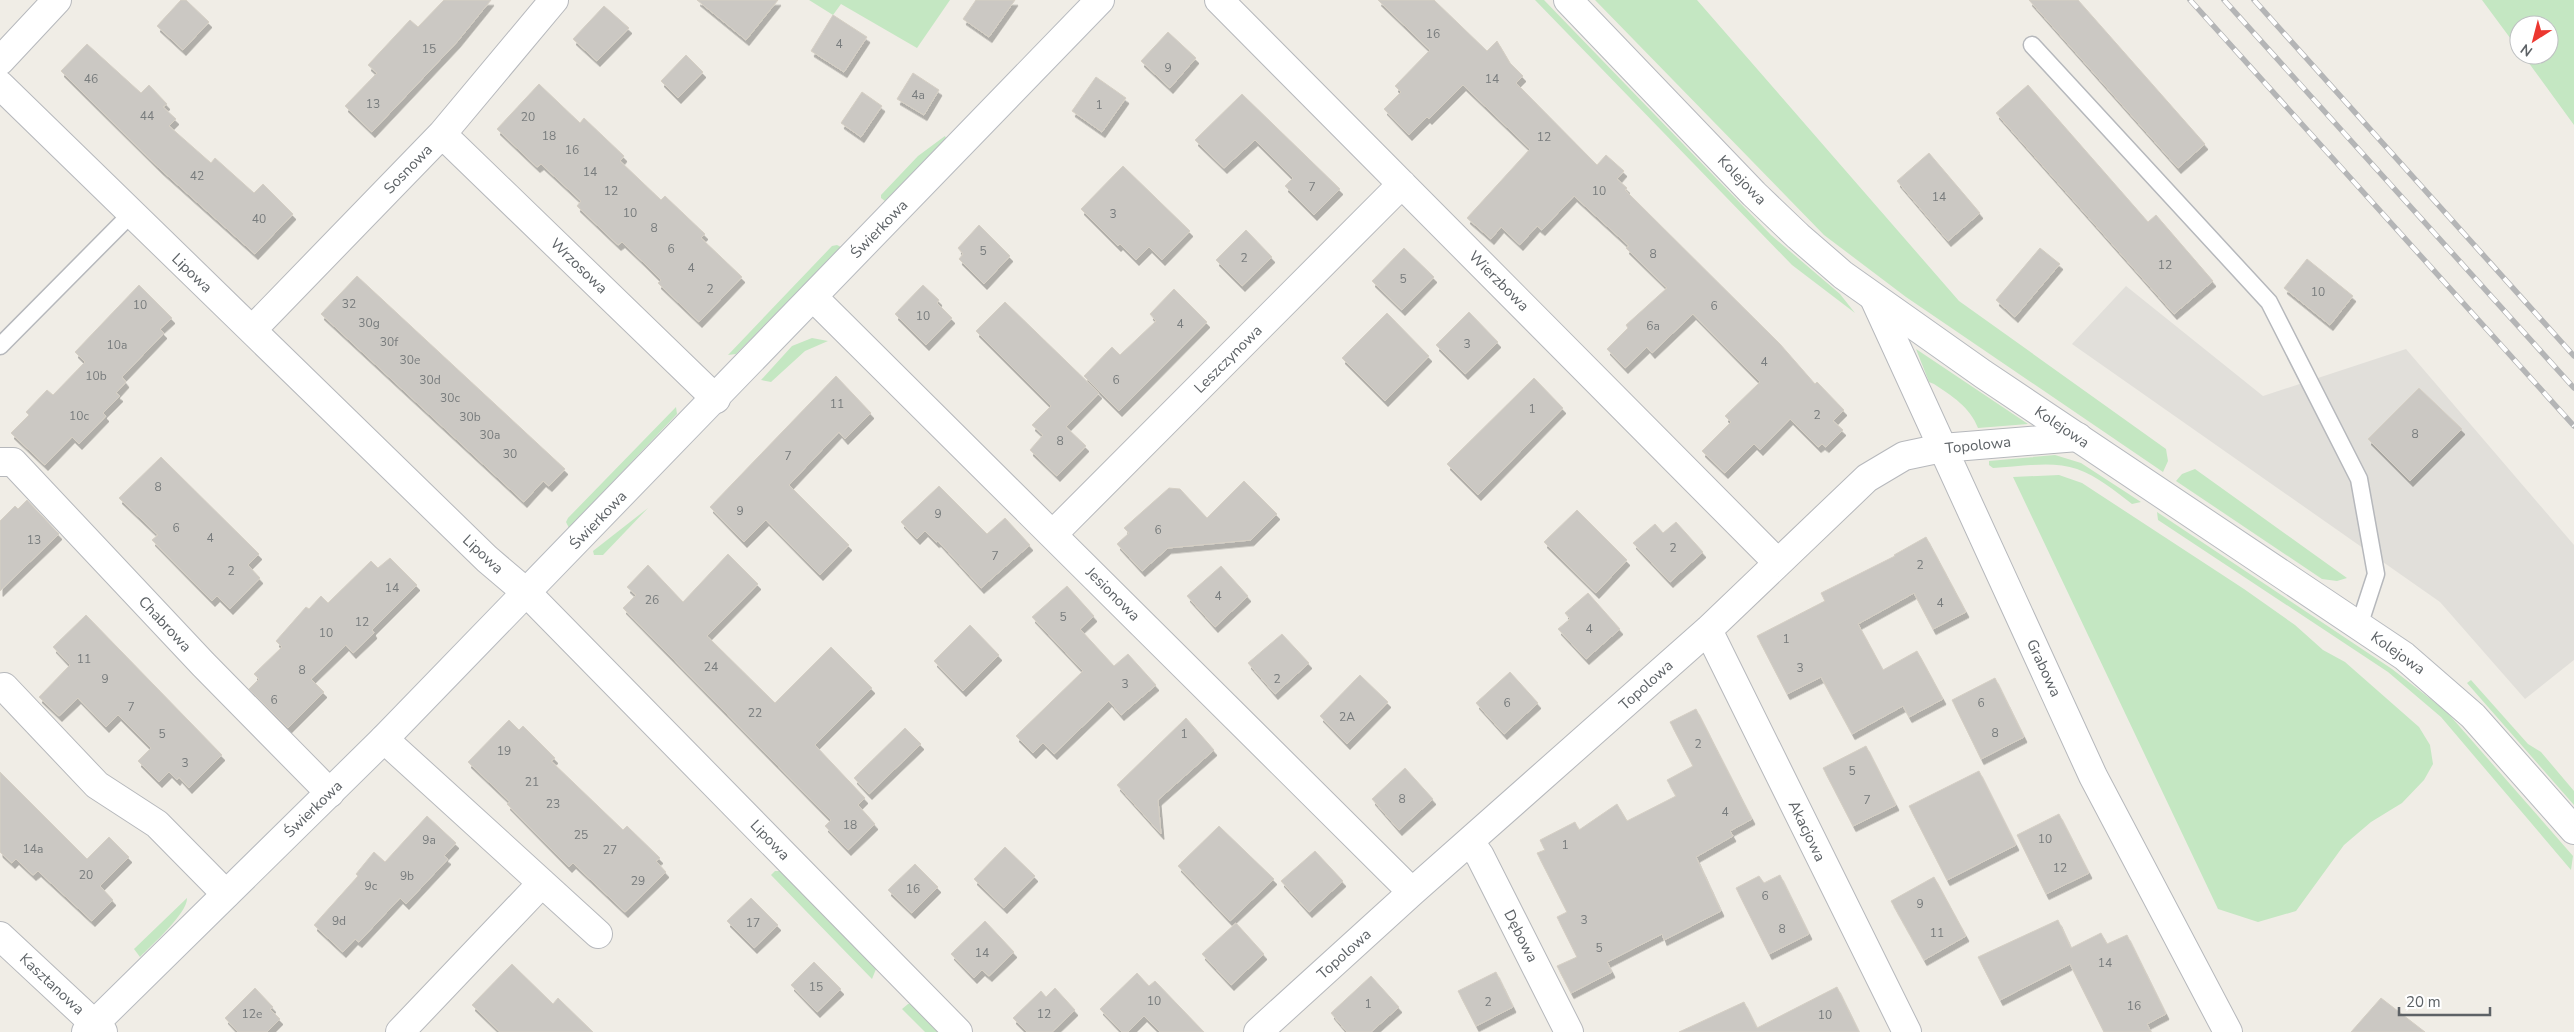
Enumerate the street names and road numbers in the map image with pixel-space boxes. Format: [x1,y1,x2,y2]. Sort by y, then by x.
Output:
street label: Sosnowa [379,140,437,198]
street label: Kolejowa [1713,151,1771,209]
street label: Świerkowa [845,195,912,263]
street label: Wrzosowa [546,234,612,298]
street label: Wierzbowa [1464,246,1534,316]
street label: Lipowa [167,249,217,297]
street label: Leszczynowa [1190,321,1266,397]
street label: Kolejowa [2031,401,2093,453]
street label: Topolowa [1944,432,2012,458]
street label: Świerkowa [564,486,631,554]
street label: Lipowa [458,530,508,578]
street label: Jesionowa [1081,562,1144,625]
street label: Chabrowa [134,592,196,656]
street label: Kolejowa [2367,627,2429,679]
street label: Grabowa [2022,636,2066,700]
street label: Topolowa [1615,655,1677,715]
street label: Świerkowa [279,775,347,842]
street label: Akacjowa [1784,797,1830,865]
street label: Lipowa [746,815,794,865]
street label: Dębowa [1499,906,1543,966]
street label: Topolowa [1313,924,1375,984]
street label: Kasztanowa [15,949,89,1019]

